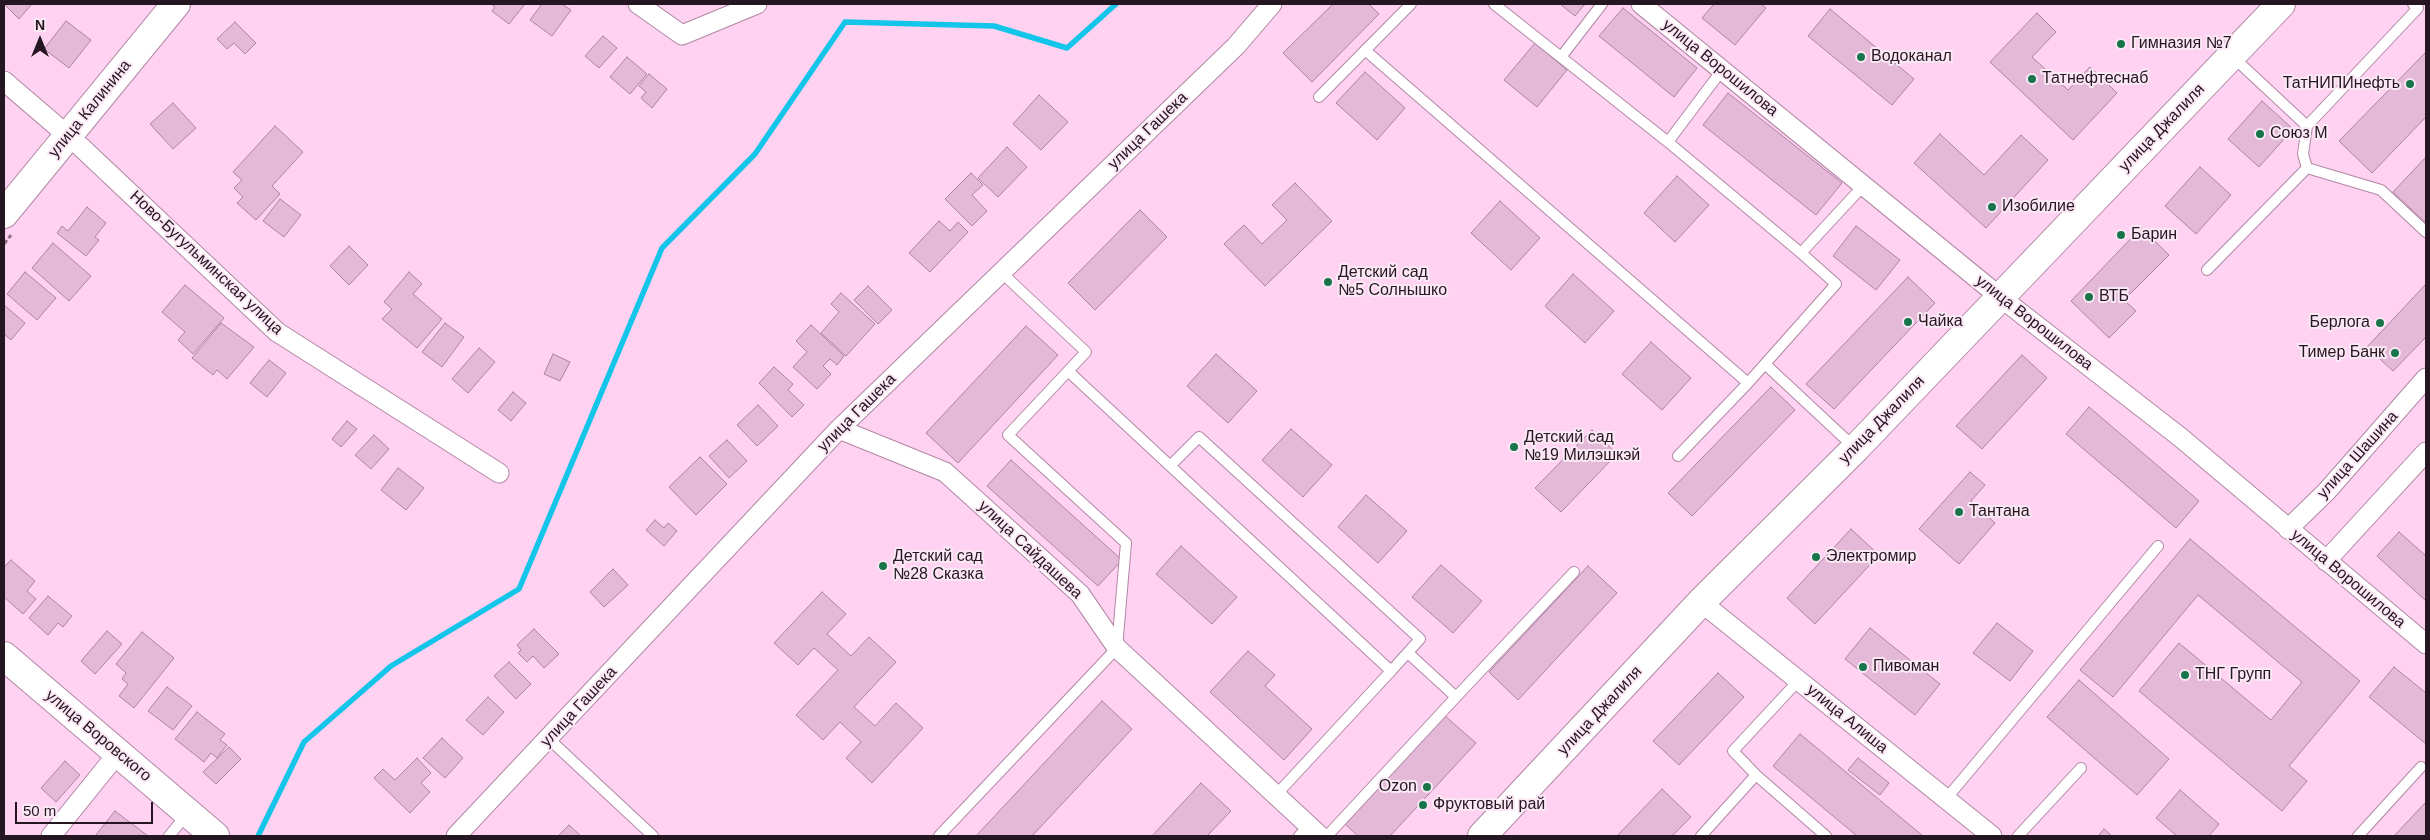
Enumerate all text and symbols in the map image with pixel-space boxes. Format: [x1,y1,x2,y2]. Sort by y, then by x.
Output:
north arrow [15,15,65,65]
street label: улица Ворошилова [1658,15,1782,121]
text: N [35,17,45,33]
place label: Гимназия №7 [2131,34,2232,54]
marker: Гимназия №7 [2115,38,2127,50]
place label: Водоканал [1871,47,1952,67]
marker: Водоканал [1855,51,1867,63]
street label: улица Калинина [45,56,135,162]
place label: Татнефтеснаб [2042,69,2148,89]
marker: Татнефтеснаб [2026,73,2038,85]
place label: ТатНИПИнефть [2283,74,2400,94]
marker: ТатНИПИнефть [2404,78,2416,90]
street label: улица Джалиля [2115,80,2209,176]
street label: улица Гашека [1104,88,1192,174]
place label: Союз М [2270,124,2328,144]
marker: Союз М [2254,128,2266,140]
street label: Ново-Бугульминская улица [125,187,287,339]
place label: Изобилие [2002,197,2075,217]
marker: Изобилие [1986,201,1998,213]
place label: Барин [2131,225,2177,245]
marker: Барин [2115,229,2127,241]
place label: Детский сад №5 Солнышко [1338,263,1447,301]
street label: улица Ворошилова [1972,271,2096,375]
marker: Детский сад №5 Солнышко [1322,276,1334,288]
place label: ВТБ [2099,287,2129,307]
marker: ВТБ [2083,291,2095,303]
place label: Чайка [1918,312,1963,332]
place label: Берлога [2309,313,2370,333]
marker: Чайка [1902,316,1914,328]
marker: Берлога [2374,317,2386,329]
place label: Тимер Банк [2299,343,2385,363]
marker: Тимер Банк [2389,347,2401,359]
street label: улица Гашека [814,370,900,456]
street label: улица Джалиля [1835,372,1929,468]
street label: улица Шашина [2314,407,2402,503]
place label: Детский сад №19 Милэшкэй [1524,428,1640,466]
marker: Детский сад №19 Милэшкэй [1508,441,1520,453]
street label: улица Сайдашева [974,497,1086,603]
place label: Тантана [1969,502,2030,522]
marker: Тантана [1953,506,1965,518]
street label: улица Ворошилова [2287,526,2409,632]
place label: Детский сад №28 Сказка [893,547,984,585]
place label: Электромир [1826,547,1916,567]
marker: Электромир [1810,551,1822,563]
marker: Детский сад №28 Сказка [877,560,889,572]
place label: Пивоман [1873,657,1939,677]
marker: Пивоман [1857,661,1869,673]
street label: улица Джалиля [1554,662,1646,760]
street label: улица Гашека [537,663,621,751]
place label: ТНГ Групп [2195,665,2271,685]
marker: ТНГ Групп [2179,669,2191,681]
street label: улица Алиша [1802,680,1892,758]
street label: улица Воровского [41,686,155,786]
place label: Ozon [1379,777,1417,797]
marker: Ozon [1421,781,1433,793]
scale bar [18,792,155,824]
place label: Фруктовый рай [1433,795,1545,815]
marker: Фруктовый рай [1417,799,1429,811]
text: 50 m [23,802,56,819]

